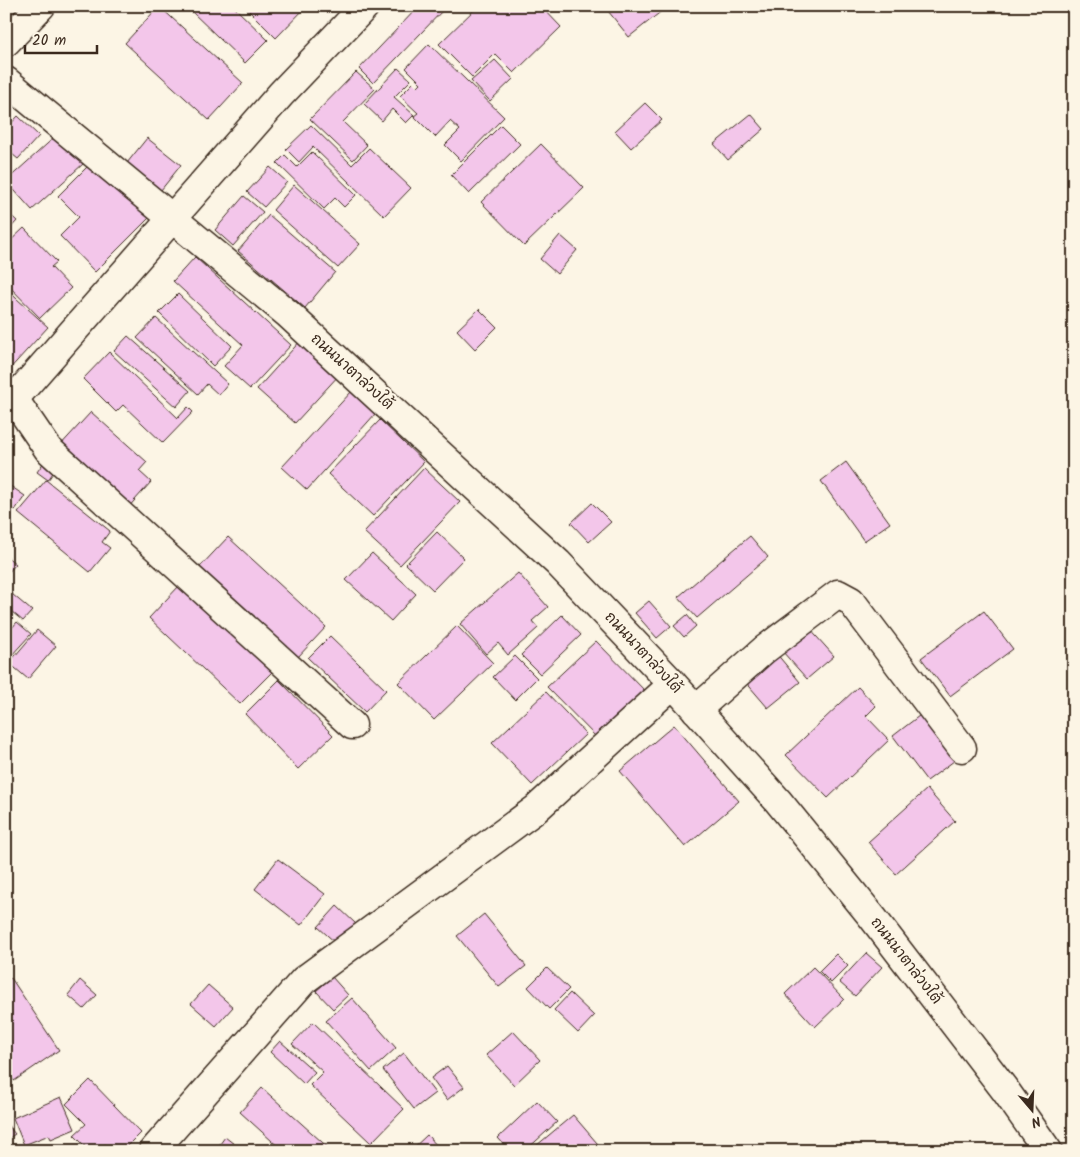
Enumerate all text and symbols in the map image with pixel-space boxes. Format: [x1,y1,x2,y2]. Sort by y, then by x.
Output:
scale bar [25,22,98,54]
text: 20 m [32,29,66,53]
street label: ถนนนาตาล่วงใต้ [305,328,399,416]
street label: ถนนนาตาล่วงใต้ [598,606,688,700]
street label: ถนนนาตาล่วงใต้ [864,912,948,1010]
north arrow [1008,1084,1058,1134]
text: N [1028,1110,1044,1133]

